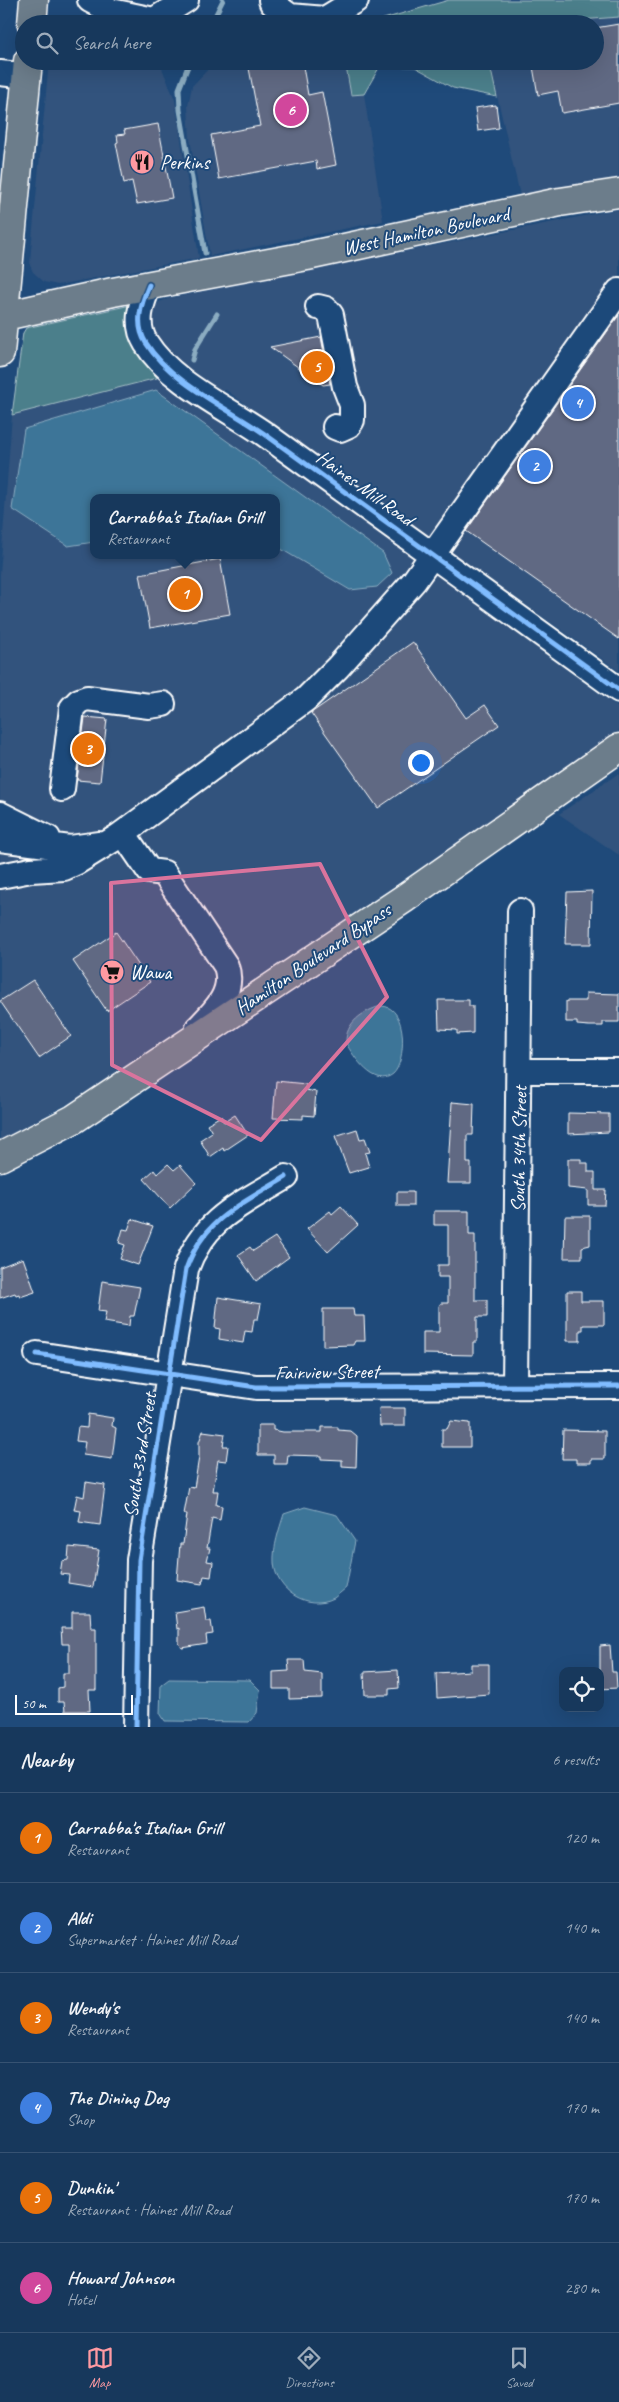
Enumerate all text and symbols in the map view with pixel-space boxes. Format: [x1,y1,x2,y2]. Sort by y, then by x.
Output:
search box [15,15,604,70]
icon: search [33,29,61,57]
text: Search here [73,31,150,55]
pin: 6 [275,91,307,129]
restaurant icon: Perkins [129,149,155,175]
place label: Perkins [160,150,212,175]
street label: West Hamilton Boulevard [341,201,514,261]
pin: 5 [301,348,333,386]
pin: 4 [562,384,594,422]
street label: Haines Mill Road [312,444,421,533]
pin: 2 [519,447,551,485]
popup [90,494,280,559]
text: Carrabba's Italian Grill [108,505,262,529]
text: Restaurant [108,529,169,549]
pin: 1 [169,575,201,613]
pin: 3 [72,730,104,768]
your location [408,750,434,776]
street label: Hamilton Boulevard Bypass [230,896,398,1021]
supermarket icon: Wawa [99,959,125,985]
place label: Wawa [130,960,173,985]
street label: South 34th Street [505,1083,533,1212]
street label: Fairview Street [275,1359,382,1385]
street label: South 33rd Street [118,1389,163,1519]
map controls [559,1667,604,1712]
button: locate [559,1667,604,1712]
scale bar [15,1692,132,1715]
text: 50 m [22,1695,46,1712]
text: Nearby [20,1747,73,1773]
text: 6 results [552,1750,599,1770]
text: Carrabba's Italian Grill [67,1816,222,1840]
text: 1 [32,1828,40,1848]
text: 120 m [565,1828,599,1848]
text: Restaurant [67,1840,129,1860]
text: Aldi [67,1906,91,1930]
text: 2 [32,1918,40,1938]
text: 140 m [565,1918,599,1938]
text: Supermarket · Haines Mill Road [67,1930,237,1950]
text: Wendy's [67,1996,119,2020]
text: 3 [32,2008,40,2028]
text: 140 m [565,2008,599,2028]
text: Restaurant [67,2020,129,2040]
text: The Dining Dog [67,2086,169,2110]
text: 4 [32,2098,40,2118]
text: 170 m [565,2098,599,2118]
text: Shop [67,2110,94,2130]
text: Dunkin' [67,2176,116,2200]
text: 5 [33,2188,39,2208]
text: 170 m [565,2188,599,2208]
text: Restaurant · Haines Mill Road [67,2200,231,2220]
text: Howard Johnson [67,2266,174,2290]
text: 6 [32,2278,40,2298]
text: 280 m [565,2278,599,2298]
text: Hotel [67,2290,95,2310]
tab: Map [86,2344,114,2391]
tab: Directions [285,2344,334,2391]
tab: Saved [505,2344,533,2391]

